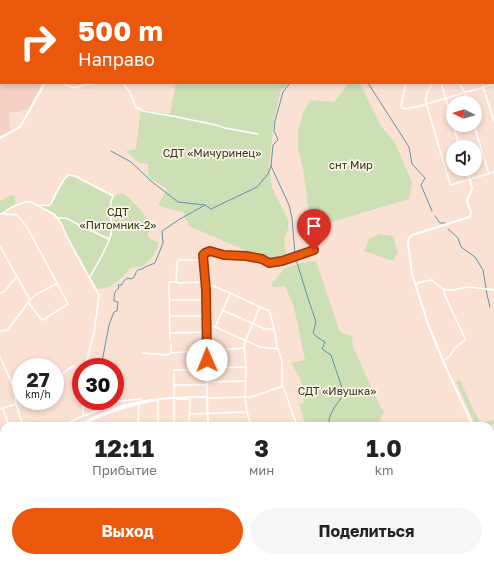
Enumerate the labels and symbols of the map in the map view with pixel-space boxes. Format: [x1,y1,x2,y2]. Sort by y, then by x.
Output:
north arrow [446,96,482,132]
park label: СДТ «Мичуринец» [163,146,261,159]
park label: снт Мир [329,158,373,171]
park label: СДТ «Питомник-2» [80,205,156,231]
pin [297,209,331,250]
position arrow [186,339,228,381]
speed limit sign: 30 [72,358,124,410]
park label: СДТ «Ивушка» [298,384,376,397]

